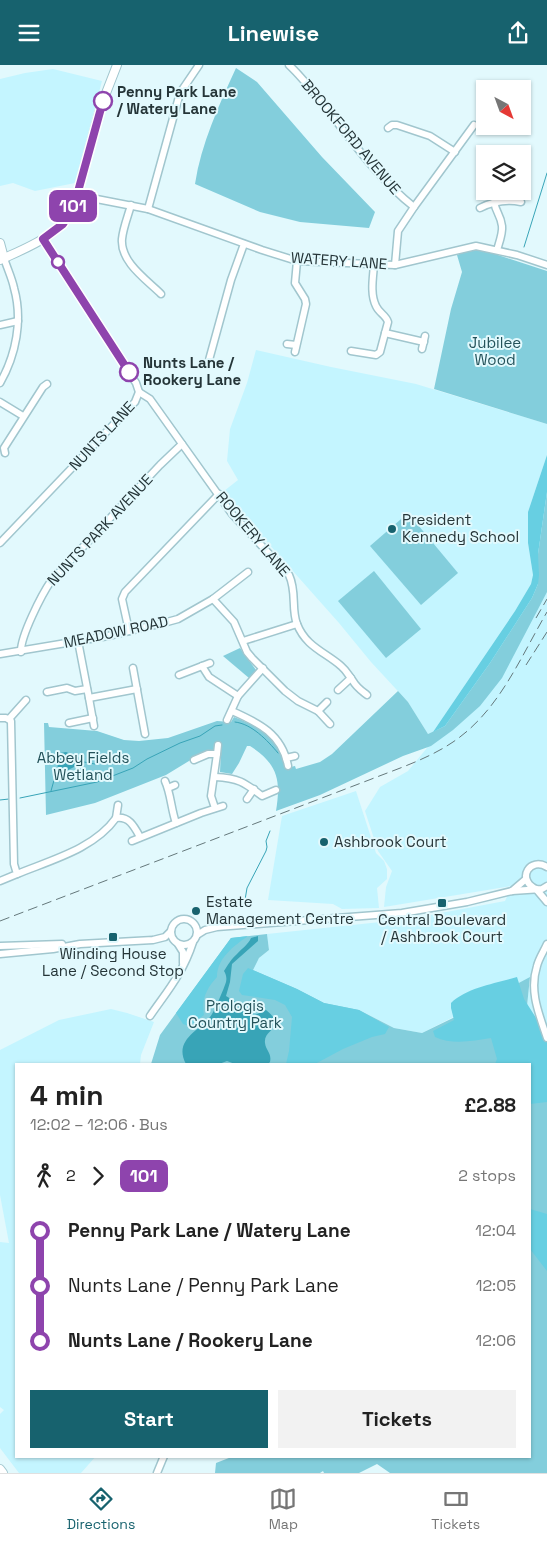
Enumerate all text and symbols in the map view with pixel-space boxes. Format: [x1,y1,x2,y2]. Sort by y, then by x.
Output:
icon: menu [15,19,43,47]
text: Linewise [228,19,319,47]
icon: share [504,19,532,47]
street label: BROOKFORD AVENUE [298,75,405,198]
north arrow [476,80,531,135]
map controls [476,80,531,200]
place label: Penny Park Lane / Watery Lane [116,82,237,118]
marker: Penny Park Lane / Watery Lane [93,91,113,111]
button: layers [476,145,531,200]
line badge: 101 [44,190,102,222]
text: 101 [59,194,87,217]
street label: WATERY LANE [290,248,388,273]
unlabelled marker [51,255,65,269]
park label: Jubilee Wood [469,333,521,369]
place label: Nunts Lane / Rookery Lane [143,353,242,389]
marker: Nunts Lane / Rookery Lane [119,362,139,382]
street label: NUNTS LANE [65,397,138,474]
street label: NUNTS PARK AVENUE [43,470,156,590]
street label: ROOKERY LANE [212,487,294,580]
place label: President Kennedy School [402,510,519,546]
marker: President Kennedy School [386,523,398,535]
street label: MEADOW ROAD [62,611,170,652]
park label: Abbey Fields Wetland [37,748,129,784]
place label: Ashbrook Court [334,832,447,851]
marker: Ashbrook Court [318,836,330,848]
place label: Estate Management Centre [206,892,354,928]
marker: Central Boulevard / Ashbrook Court [436,897,448,909]
marker: Estate Management Centre [190,905,202,917]
place label: Central Boulevard / Ashbrook Court [378,910,506,946]
marker: Winding House Lane / Second Stop [107,931,119,943]
place label: Winding House Lane / Second Stop [42,944,184,980]
park label: Prologis Country Park [188,996,282,1032]
text: 4 min [30,1077,104,1113]
text: £2.88 [464,1093,516,1118]
text: 12:02 – 12:06 · Bus [30,1114,168,1135]
icon: walk [30,1162,58,1190]
icon: forward [84,1162,112,1190]
text: 101 [130,1164,158,1187]
text: 2 [66,1165,76,1186]
text: 2 stops [458,1165,516,1186]
text: Penny Park Lane / Watery Lane [68,1218,351,1243]
text: 12:04 [475,1220,516,1241]
text: Nunts Lane / Penny Park Lane [68,1273,339,1298]
text: 12:05 [476,1275,516,1296]
text: Nunts Lane / Rookery Lane [68,1328,313,1353]
text: 12:06 [476,1330,516,1351]
button: Start [30,1390,268,1448]
button: Tickets [278,1390,516,1448]
tab: Directions [67,1485,135,1533]
tab: Map [269,1485,298,1533]
tab: Tickets [431,1485,480,1533]

